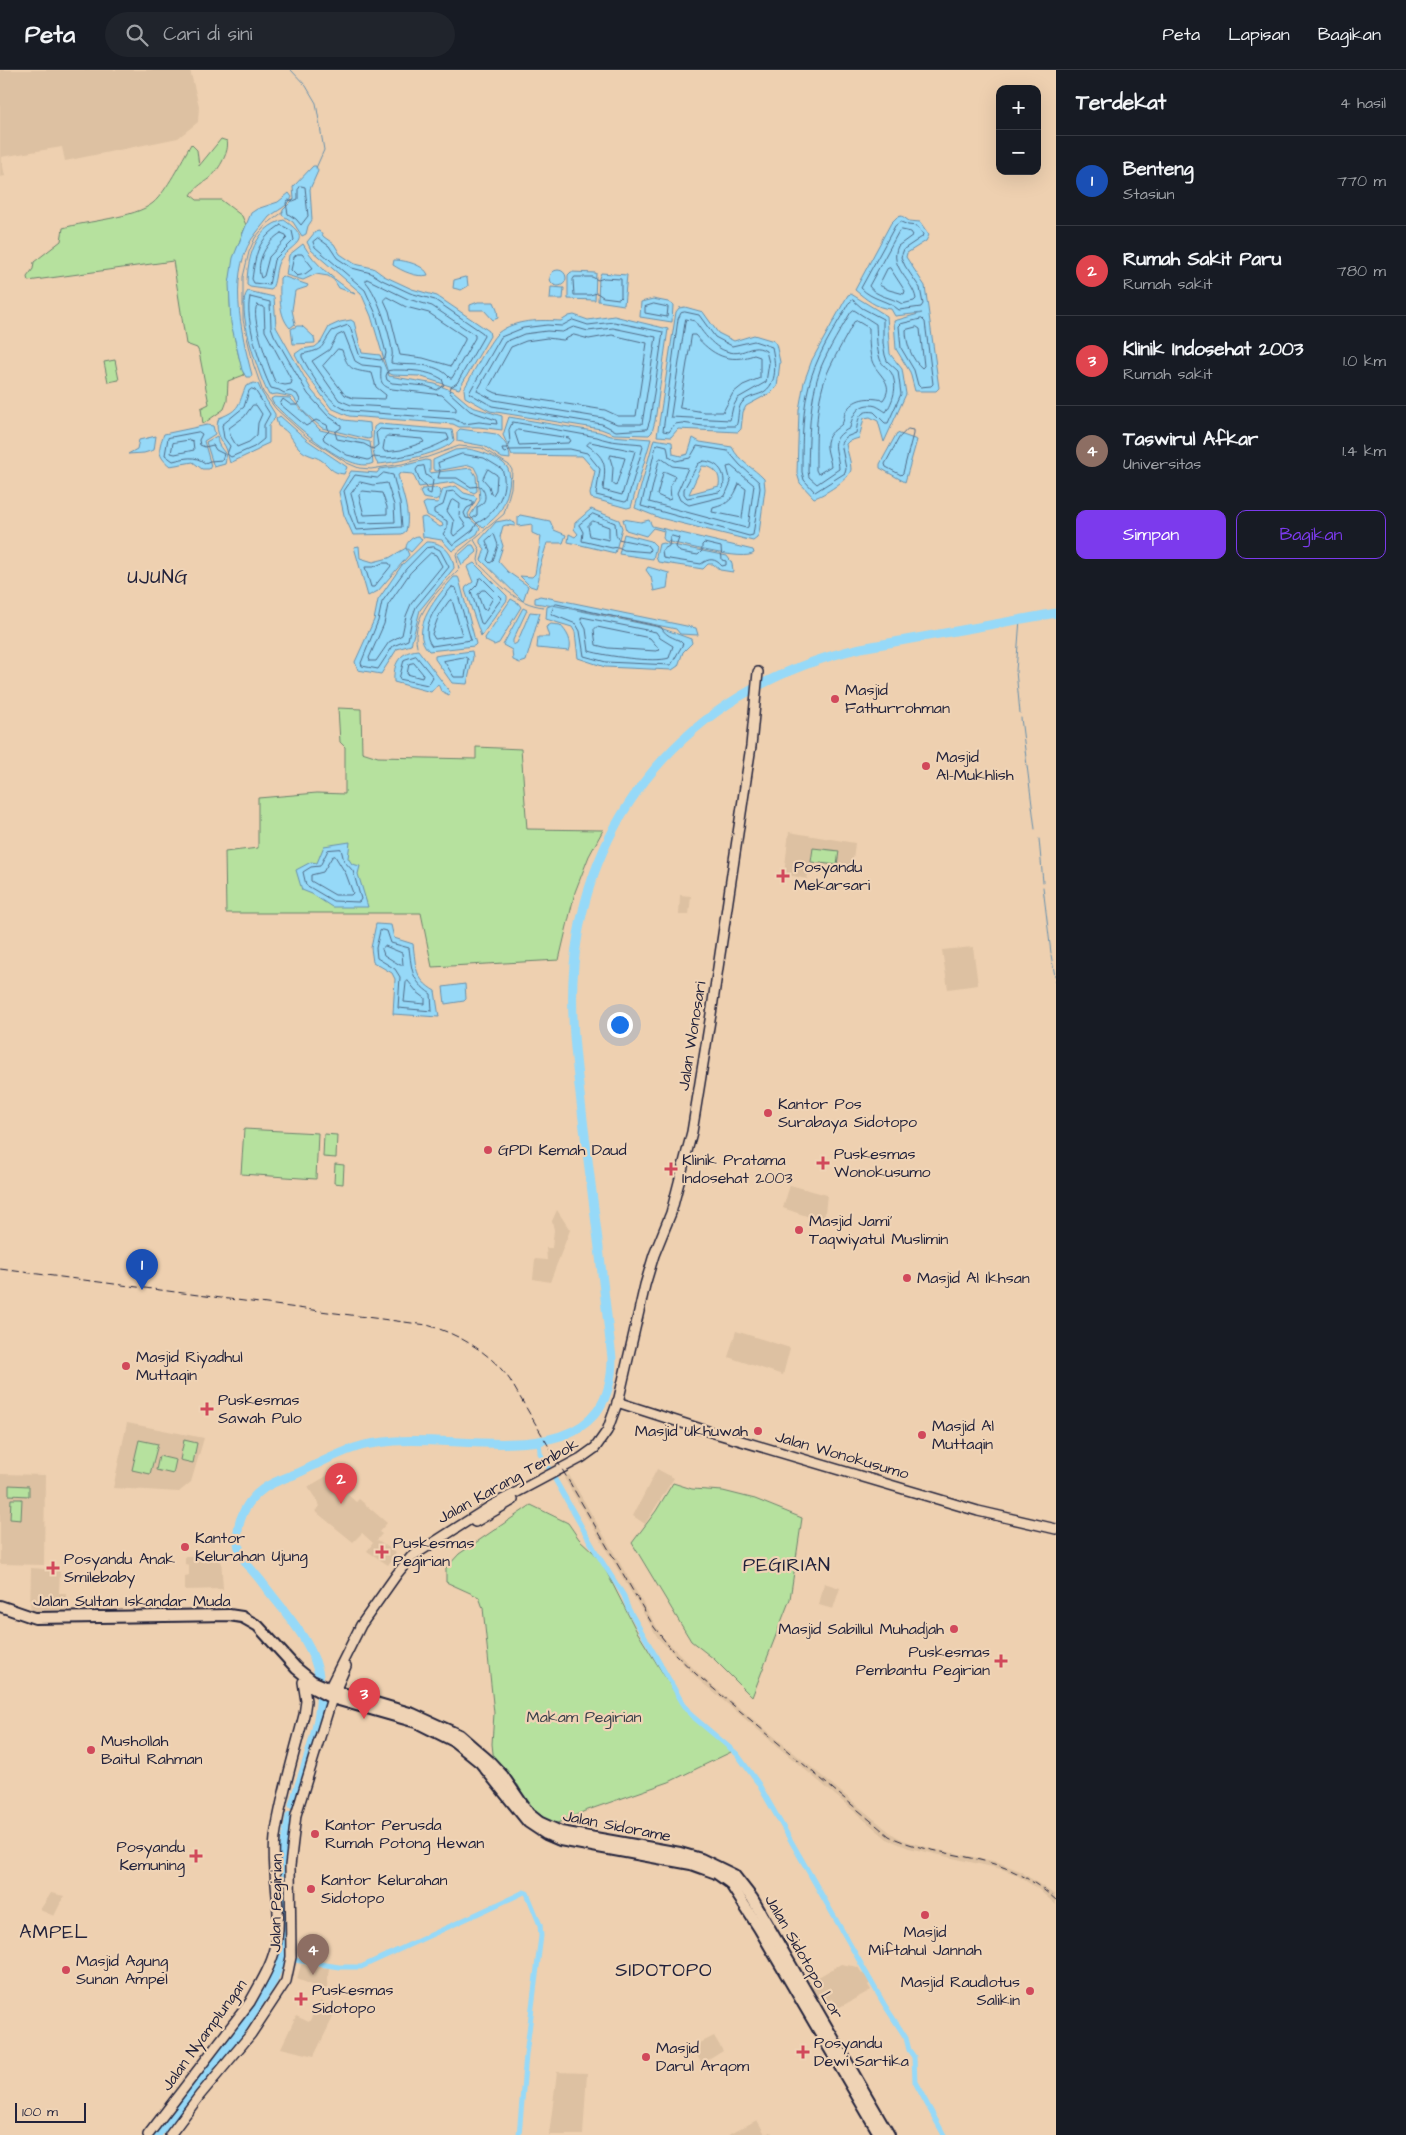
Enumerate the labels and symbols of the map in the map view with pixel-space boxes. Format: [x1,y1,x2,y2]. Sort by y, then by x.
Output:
district label: UJUNG [127,564,189,591]
place label: Masjid Fathurrohman [845,679,950,719]
marker: Masjid Fathurrohman [829,693,841,705]
place label: Masjid Al-Mukhlish [936,746,1014,786]
marker: Masjid Al-Mukhlish [920,760,932,772]
place label: Posyandu Mekarsari [794,856,871,896]
marker: Posyandu Mekarsari [776,869,790,883]
street label: Jalan Wonosari [673,979,712,1092]
your location [607,1012,633,1038]
place label: Kantor Pos Surabaya Sidotopo [778,1093,917,1134]
marker: Kantor Pos Surabaya Sidotopo [762,1107,774,1119]
place label: GPDI Kemah Daud [498,1139,627,1161]
place label: Puskesmas Wonokusumo [834,1143,931,1183]
marker: GPDI Kemah Daud [482,1144,494,1156]
place label: Klinik Pratama Indosehat 2003 [682,1149,793,1189]
marker: Puskesmas Wonokusumo [816,1156,830,1170]
marker: Klinik Pratama Indosehat 2003 [664,1162,678,1176]
place label: Masjid Jami' Taqwiyatul Muslimin [809,1210,948,1251]
marker: Masjid Jami' Taqwiyatul Muslimin [793,1224,805,1236]
pin: 1 [126,1249,158,1290]
place label: Masjid Al Ikhsan [917,1267,1030,1289]
marker: Masjid Al Ikhsan [901,1272,913,1284]
place label: Masjid Riyadhul Muttaqin [136,1346,243,1386]
marker: Masjid Riyadhul Muttaqin [120,1360,132,1372]
place label: Puskesmas Sawah Pulo [218,1389,302,1429]
marker: Puskesmas Sawah Pulo [200,1402,214,1416]
place label: Masjid Al Muttaqin [932,1415,994,1455]
place label: Masjid Ukhuwah [635,1420,748,1442]
marker: Masjid Ukhuwah [752,1425,764,1437]
street label: Jalan Wonokusumo [773,1425,911,1485]
marker: Masjid Al Muttaqin [916,1429,928,1441]
street label: Jalan Karang Tembok [434,1433,583,1530]
pin: 2 [325,1463,357,1504]
place label: Kantor Kelurahan Ujung [195,1527,308,1568]
place label: Puskesmas Pegirian [393,1532,475,1573]
marker: Kantor Kelurahan Ujung [179,1541,191,1553]
marker: Puskesmas Pegirian [375,1545,389,1559]
place label: Posyandu Anak Smilebaby [64,1548,175,1589]
district label: PEGIRIAN [743,1552,831,1579]
marker: Posyandu Anak Smilebaby [46,1561,60,1575]
street label: Jalan Sultan Iskandar Muda [33,1590,231,1612]
place label: Masjid Sabillul Muhadjah [778,1618,944,1640]
marker: Masjid Sabillul Muhadjah [948,1623,960,1635]
place label: Puskesmas Pembantu Pegirian [856,1641,990,1682]
marker: Puskesmas Pembantu Pegirian [994,1654,1008,1668]
pin: 3 [348,1678,380,1719]
park label: Makam Pegirian [526,1706,642,1729]
place label: Mushollah Baitul Rahman [101,1730,203,1770]
marker: Mushollah Baitul Rahman [85,1744,97,1756]
street label: Jalan Sidorame [561,1805,673,1847]
place label: Kantor Perusda Rumah Potong Hewan [325,1814,484,1855]
marker: Kantor Perusda Rumah Potong Hewan [309,1828,321,1840]
place label: Posyandu Kemuning [117,1836,185,1877]
marker: Posyandu Kemuning [189,1849,203,1863]
street label: Jalan Pegirian [264,1854,289,1952]
place label: Kantor Kelurahan Sidotopo [321,1869,448,1909]
marker: Kantor Kelurahan Sidotopo [305,1883,317,1895]
street label: Jalan Sidotopo Lor [759,1891,849,2023]
marker: Masjid Miftahul Jannah [919,1909,931,1921]
district label: AMPEL [19,1919,89,1946]
place label: Masjid Miftahul Jannah [868,1921,982,1961]
pin: 4 [297,1934,329,1975]
place label: Masjid Agung Sunan Ampel [76,1950,168,1990]
district label: SIDOTOPO [615,1957,713,1984]
marker: Masjid Agung Sunan Ampel [60,1964,72,1976]
place label: Masjid Raudlotus Salikin [901,1971,1020,2011]
street label: Jalan Nyamplungan [156,1975,253,2096]
place label: Puskesmas Sidotopo [312,1979,394,2019]
marker: Masjid Raudlotus Salikin [1024,1985,1036,1997]
marker: Puskesmas Sidotopo [294,1992,308,2006]
place label: Posyandu Dewi Sartika [814,2032,909,2072]
place label: Masjid Darul Arqom [656,2037,750,2077]
marker: Posyandu Dewi Sartika [796,2045,810,2059]
marker: Masjid Darul Arqom [640,2051,652,2063]
scale bar [15,2100,86,2123]

